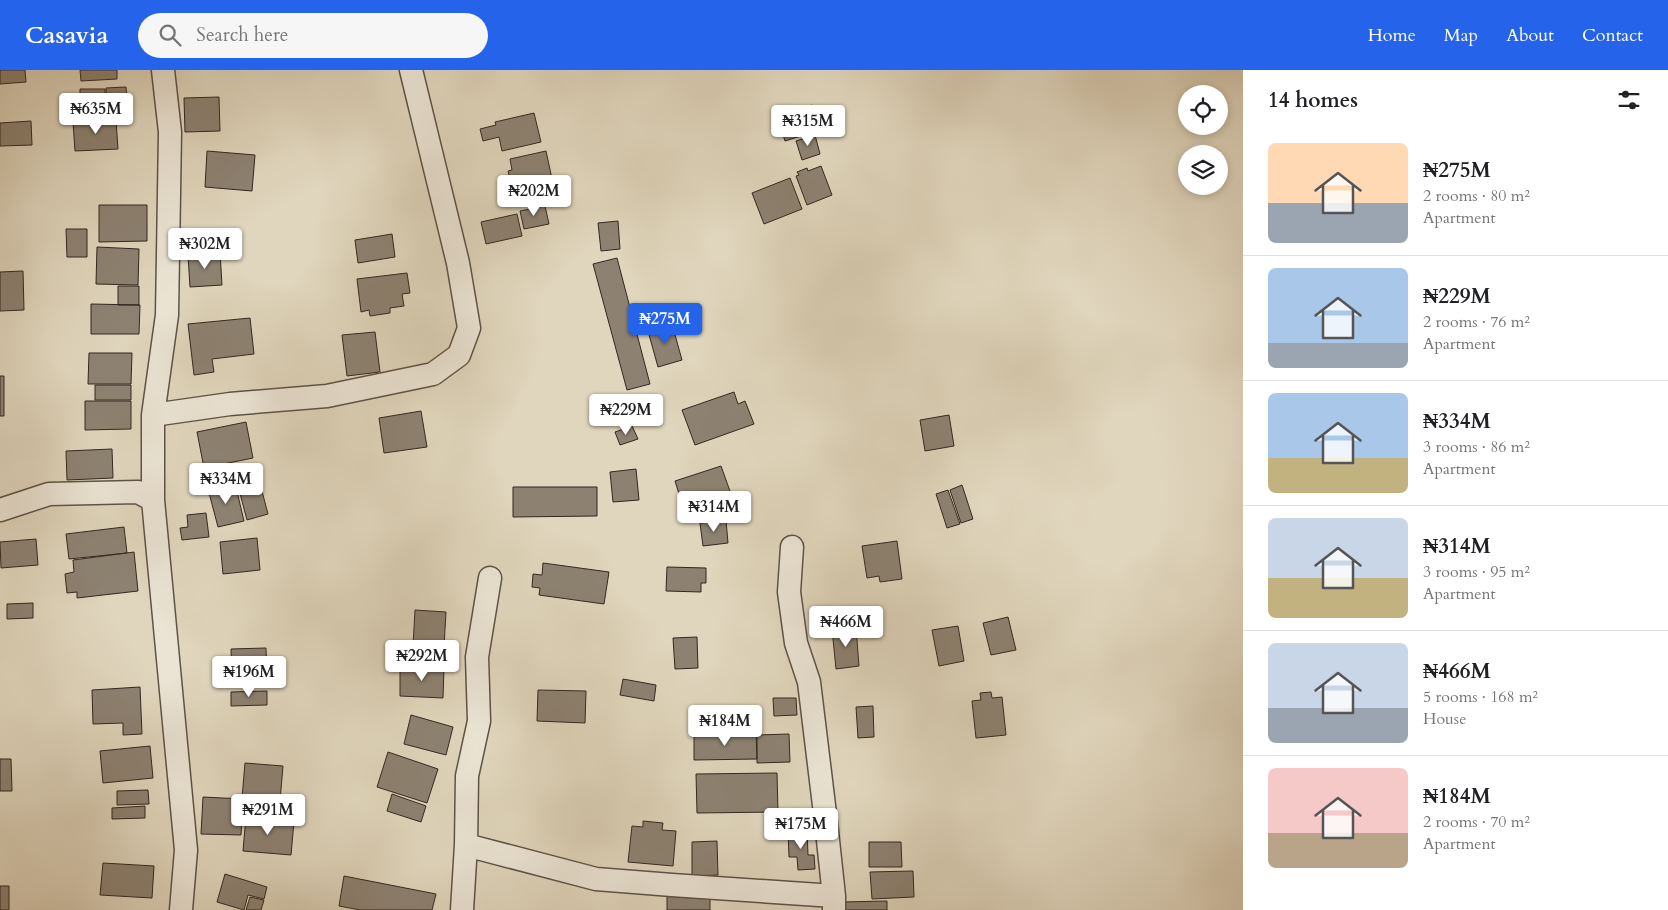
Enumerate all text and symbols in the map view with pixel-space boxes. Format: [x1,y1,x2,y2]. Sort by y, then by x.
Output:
search box [138,13,488,58]
text: Casavia [25,19,108,52]
icon: search [156,21,184,49]
text: Search here [196,22,288,48]
text: Home [1368,23,1416,48]
text: Map [1444,23,1478,48]
text: About [1506,23,1554,48]
text: Contact [1582,23,1643,48]
map controls [1178,85,1228,195]
button: locate [1178,85,1228,135]
text: 14 homes [1268,86,1358,115]
icon: filters [1615,86,1643,114]
pin: ₦635M [61,92,131,135]
text: ₦635M [70,98,122,120]
pin: ₦315M [773,104,843,147]
text: ₦315M [782,110,834,132]
button: layers [1178,145,1228,195]
text: ₦275M [1423,156,1491,185]
icon: home [1308,163,1368,223]
pin: ₦202M [499,174,569,217]
text: ₦202M [508,180,560,202]
text: 2 rooms · 80 m² [1423,185,1530,207]
text: Apartment [1423,207,1496,229]
pin: ₦302M [170,228,240,270]
text: ₦302M [179,233,231,255]
text: ₦229M [1423,282,1491,311]
icon: home [1308,288,1368,348]
pin: ₦275M [630,302,700,345]
text: ₦275M [639,308,691,330]
text: 2 rooms · 76 m² [1423,311,1530,333]
text: Apartment [1423,333,1496,355]
pin: ₦229M [591,394,661,436]
text: ₦229M [600,399,652,421]
text: ₦334M [1423,407,1491,436]
icon: home [1308,413,1368,473]
text: 3 rooms · 86 m² [1423,436,1530,458]
text: Apartment [1423,458,1496,480]
pin: ₦334M [191,462,261,505]
text: ₦334M [200,468,252,490]
pin: ₦314M [679,490,749,533]
text: ₦314M [688,496,740,518]
text: ₦314M [1423,532,1491,561]
icon: home [1308,538,1368,598]
text: 3 rooms · 95 m² [1423,561,1530,583]
text: Apartment [1423,583,1496,605]
pin: ₦466M [811,606,881,648]
text: ₦466M [820,611,872,633]
pin: ₦292M [387,640,457,682]
text: ₦292M [396,645,448,667]
pin: ₦196M [214,656,284,698]
text: ₦466M [1423,657,1491,686]
text: ₦196M [223,661,275,683]
icon: home [1308,663,1368,723]
text: 5 rooms · 168 m² [1423,686,1538,708]
pin: ₦184M [690,704,760,747]
text: House [1423,708,1466,730]
text: ₦184M [699,710,751,732]
text: ₦184M [1423,782,1491,811]
icon: home [1308,788,1368,848]
pin: ₦291M [233,794,303,836]
text: ₦291M [242,799,294,821]
pin: ₦175M [766,808,836,850]
text: 2 rooms · 70 m² [1423,811,1530,833]
text: ₦175M [775,813,827,835]
text: Apartment [1423,833,1496,855]

